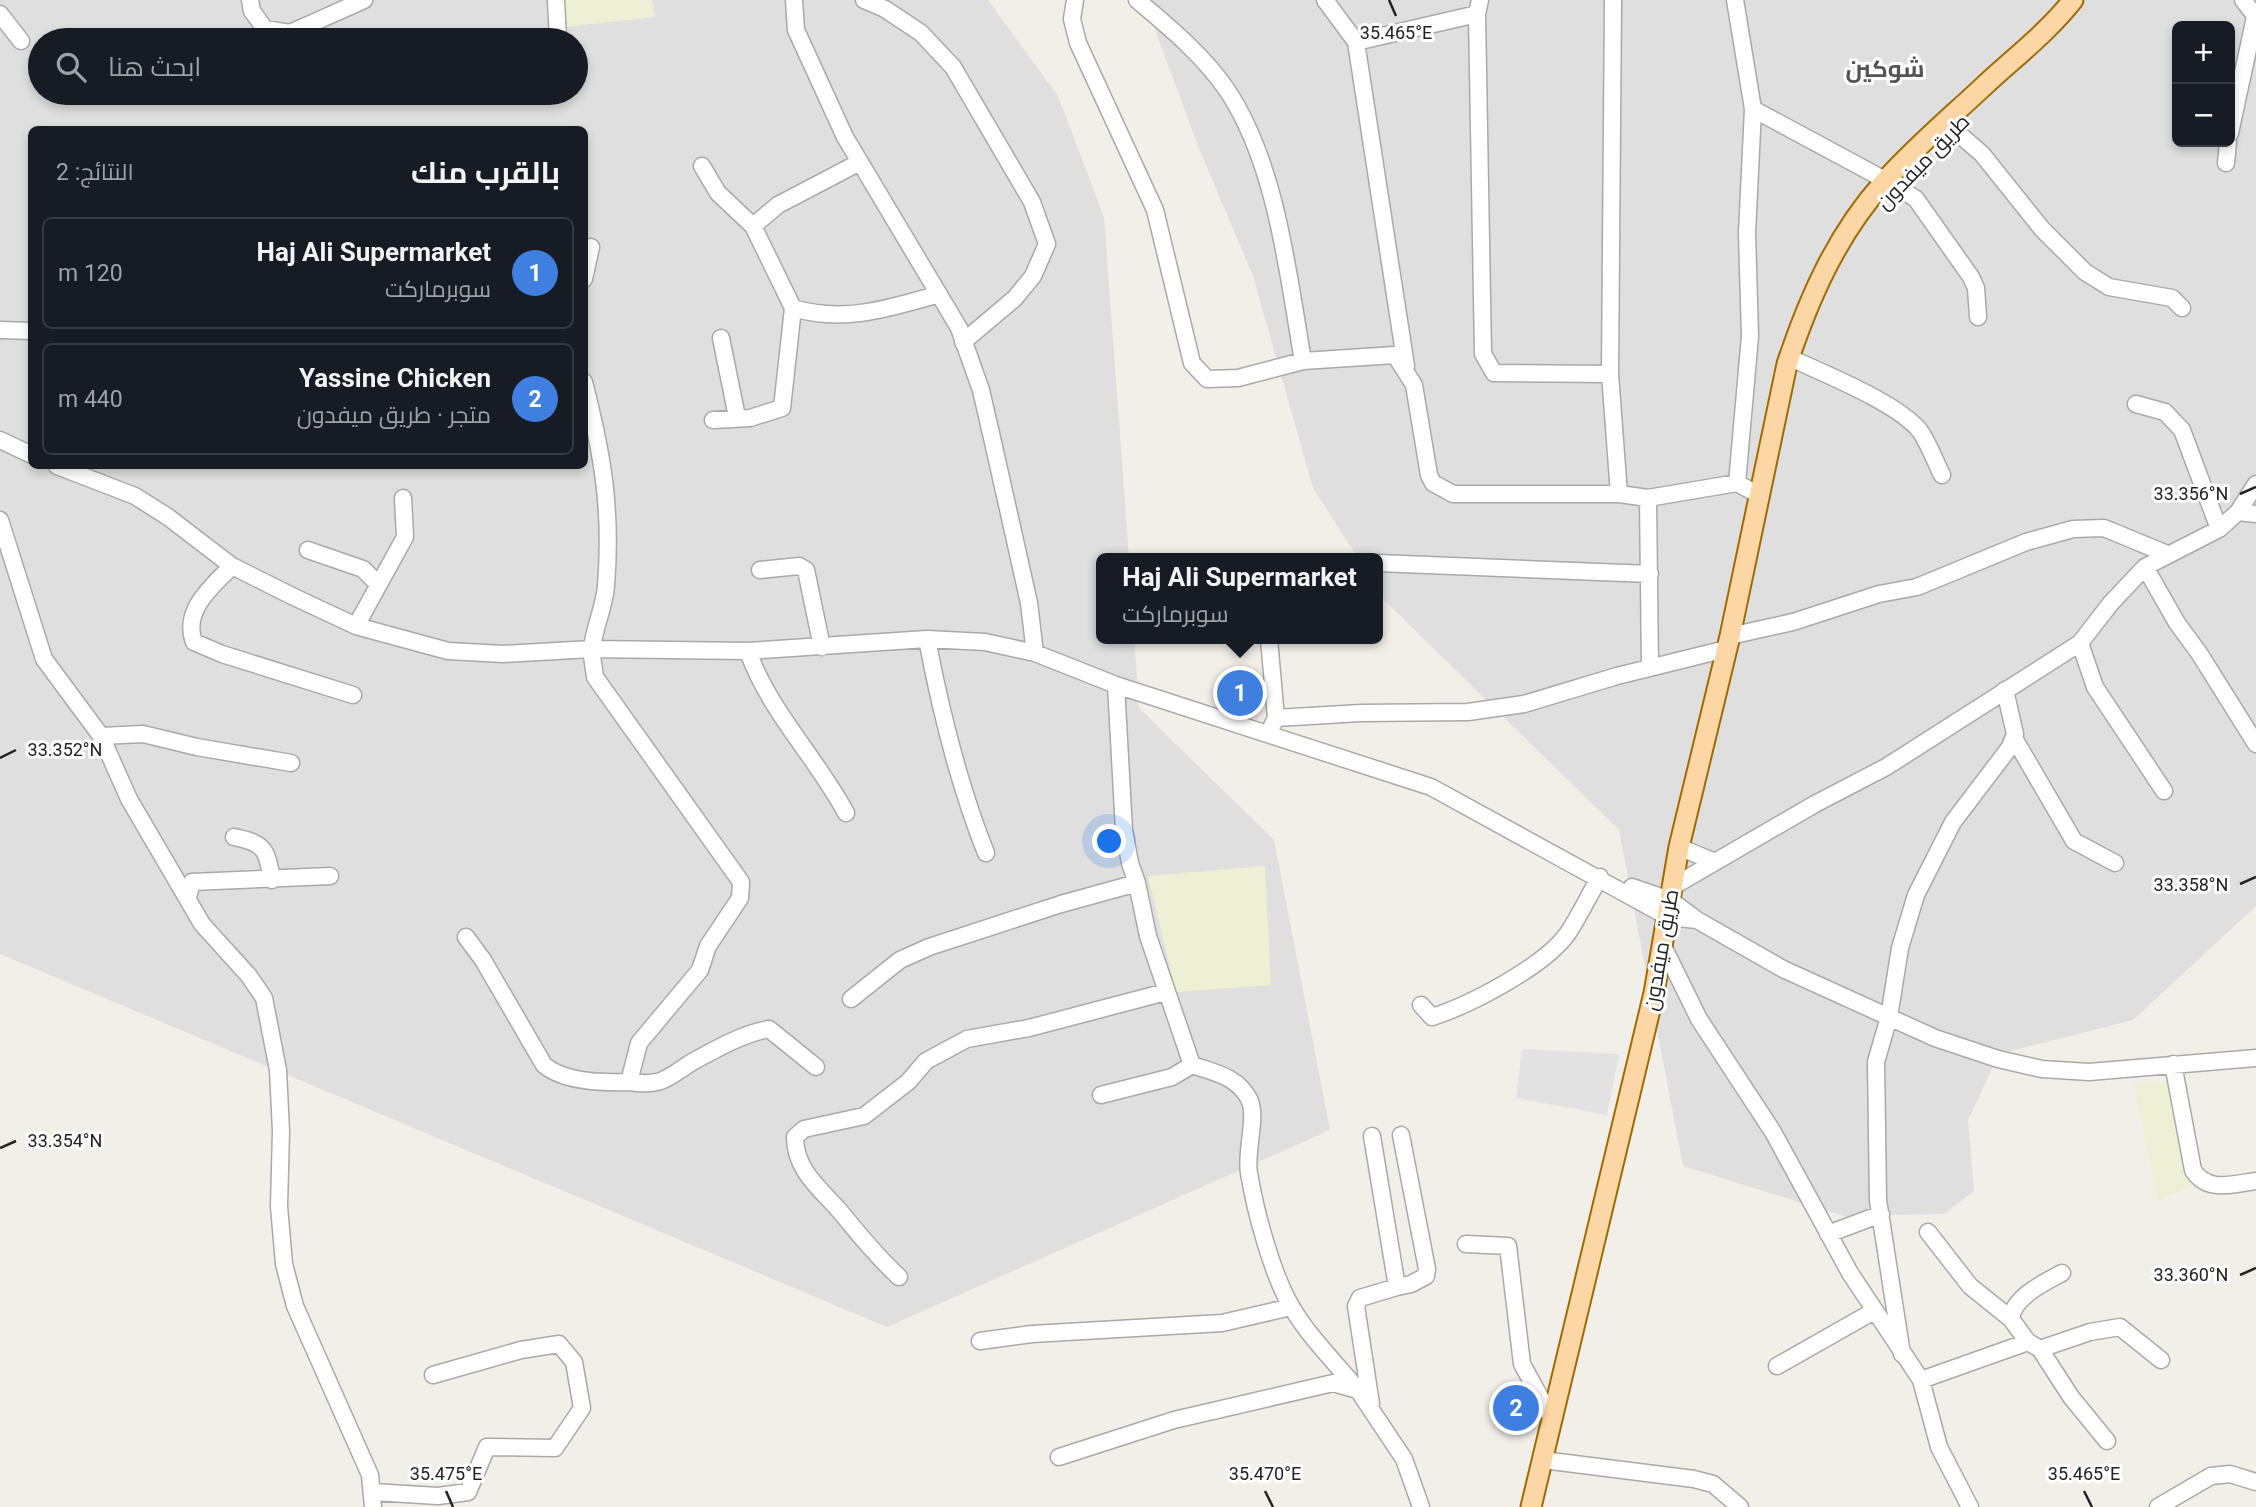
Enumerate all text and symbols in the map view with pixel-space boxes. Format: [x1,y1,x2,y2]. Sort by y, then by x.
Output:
map controls [2172,21,2235,147]
button: + [2172,21,2235,84]
text: 35.465°E [1360,22,1432,43]
search box [28,28,588,105]
icon: search [52,48,90,86]
text: ابحث هنا [108,52,201,82]
district label: شوكين [1846,55,1924,83]
button: − [2172,84,2235,147]
street label: طريق ميفدون [1872,109,1975,215]
text: بالقرب منك [411,155,560,190]
text: النتائج: 2 [56,159,134,186]
text: Haj Ali Supermarket [257,237,491,267]
text: 120 m [58,260,123,287]
text: 1 [528,260,542,287]
text: سوبرماركت [385,276,491,303]
text: Yassine Chicken [299,363,491,393]
text: 440 m [58,386,123,413]
text: 2 [528,386,542,413]
text: متجر · طريق ميفدون [297,402,491,429]
text: 33.356°N [2154,483,2228,504]
popup [1096,553,1383,644]
text: Haj Ali Supermarket [1122,562,1357,592]
text: سوبرماركت [1122,601,1228,628]
pin: 1 [1217,667,1263,719]
text: 33.352°N [28,739,102,760]
your location [1092,824,1126,858]
text: 33.358°N [2154,874,2228,895]
street label: طريق ميفدون [1639,887,1684,1013]
text: 33.354°N [28,1130,102,1151]
text: 33.360°N [2154,1264,2228,1285]
pin: 2 [1493,1382,1539,1434]
text: 35.475°E [410,1463,482,1484]
text: 35.470°E [1229,1463,1301,1484]
text: 35.465°E [2048,1463,2120,1484]

